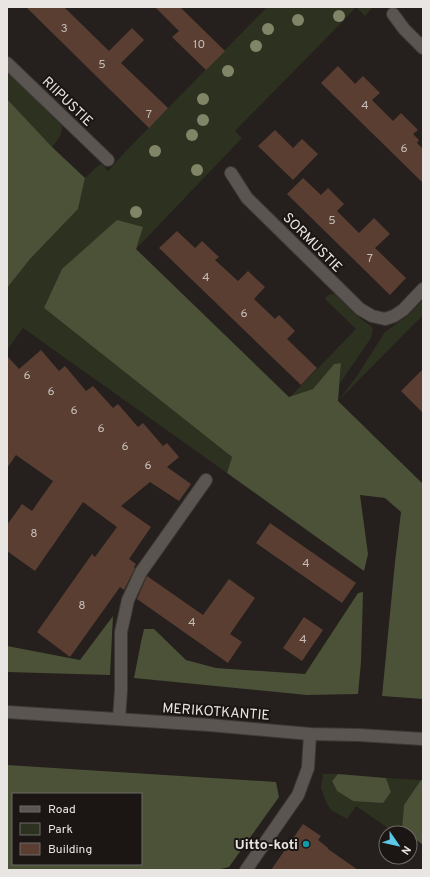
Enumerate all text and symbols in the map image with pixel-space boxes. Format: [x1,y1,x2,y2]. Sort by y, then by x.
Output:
house number: 3 [60,21,68,37]
house number: 10 [193,37,205,53]
house number: 5 [98,57,106,73]
street label: RIIPUSTIE [38,74,96,130]
house number: 4 [361,98,369,114]
house number: 7 [146,107,152,123]
house number: 6 [400,141,408,157]
street label: SORMUSTIE [279,210,345,276]
house number: 5 [328,213,336,229]
house number: 7 [367,251,373,267]
house number: 4 [202,270,210,286]
house number: 6 [240,306,248,322]
house number: 6 [23,368,31,384]
house number: 6 [47,384,55,400]
house number: 6 [70,403,78,419]
house number: 6 [97,421,105,437]
house number: 6 [121,439,129,455]
house number: 6 [144,458,152,474]
house number: 8 [30,526,38,542]
house number: 4 [302,556,310,572]
house number: 8 [78,598,86,614]
house number: 4 [188,615,196,631]
house number: 4 [299,632,307,648]
street label: MERIKOTKANTIE [162,700,270,725]
legend [12,793,142,865]
text: Road [48,802,76,818]
text: Park [48,822,73,838]
north arrow [378,825,418,865]
place label: Uitto-koti [235,837,298,854]
marker: Uitto-koti [301,839,311,849]
text: Building [48,842,92,858]
text: N [397,843,413,857]

